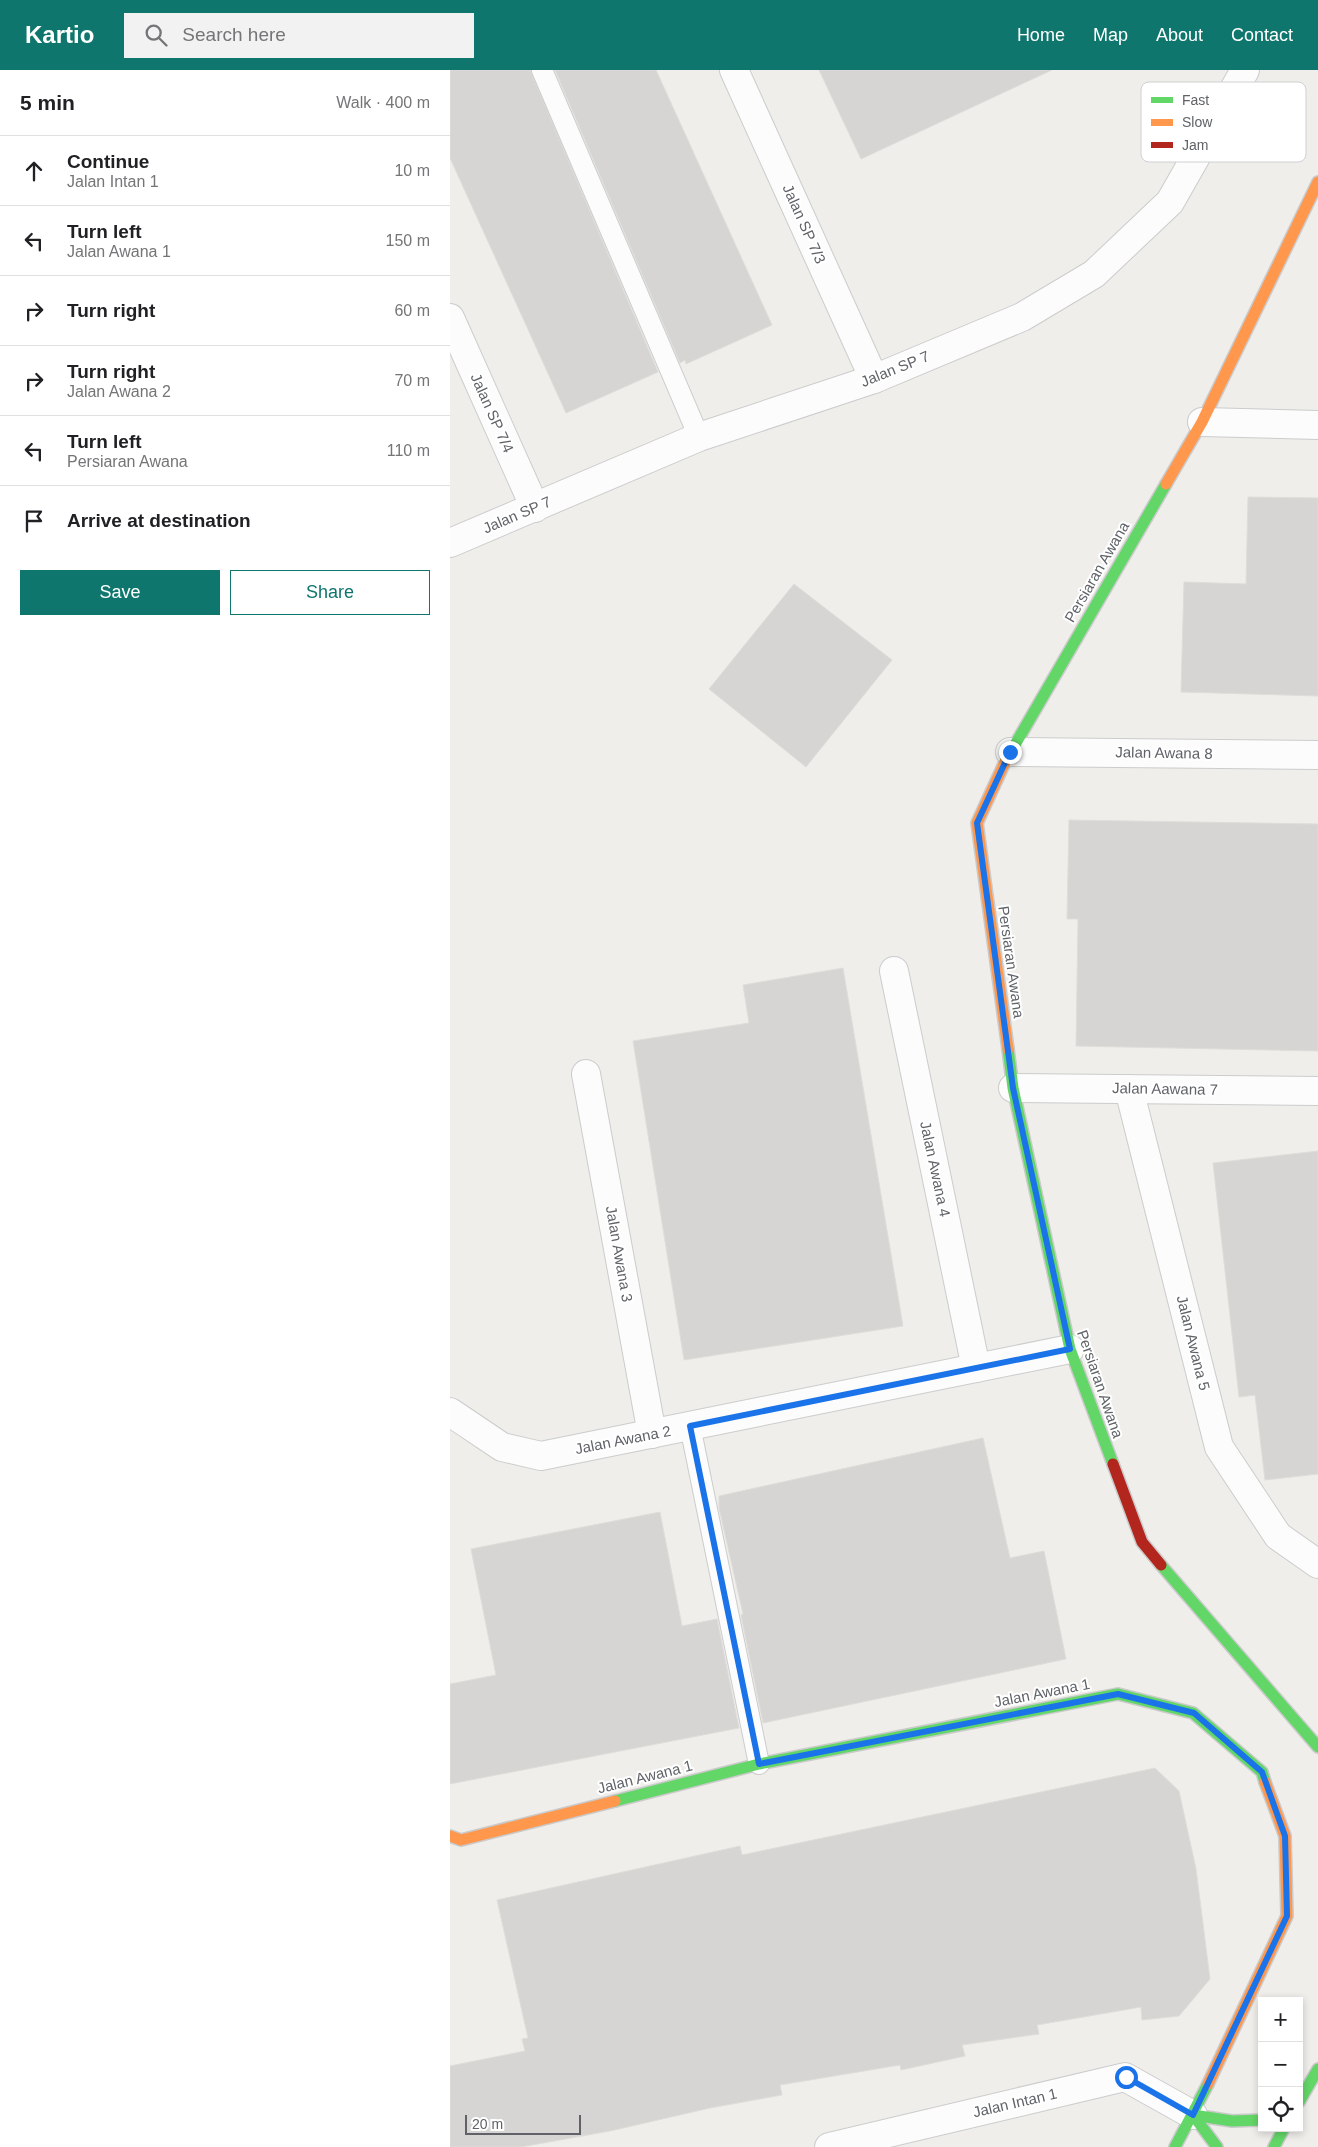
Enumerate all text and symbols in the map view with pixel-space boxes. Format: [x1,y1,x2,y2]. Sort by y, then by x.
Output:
search box [124,13,474,58]
text: Kartio [25,21,94,48]
icon: search [142,21,170,49]
text: Search here [182,24,286,45]
text: Home [1017,25,1065,45]
text: Map [1093,25,1128,45]
text: About [1156,25,1203,45]
text: Contact [1231,25,1293,45]
legend [1141,82,1306,162]
text: 5 min [20,91,75,114]
text: Fast [1182,92,1209,108]
text: Walk · 400 m [336,94,430,111]
text: Slow [1182,114,1213,130]
text: Jam [1182,137,1208,153]
text: Continue [67,151,149,172]
icon: ahead [20,157,48,185]
text: 10 m [394,162,430,179]
text: Jalan Intan 1 [67,173,159,190]
street label: Jalan SP 7/3 [779,182,829,266]
text: Turn left [67,221,142,242]
icon: left [20,227,48,255]
text: 150 m [386,232,430,249]
text: Jalan Awana 1 [67,243,171,260]
icon: right [20,297,48,325]
text: Turn right [67,300,155,321]
text: 60 m [394,302,430,319]
street label: Jalan SP 7 [858,347,932,390]
text: Turn right [67,361,155,382]
icon: right [20,367,48,395]
street label: Jalan SP 7/4 [467,371,517,455]
text: 70 m [394,372,430,389]
text: Jalan Awana 2 [67,383,171,400]
text: Turn left [67,431,142,452]
icon: left [20,437,48,465]
text: 110 m [387,442,430,459]
text: Persiaran Awana [67,453,188,470]
street label: Jalan SP 7 [480,493,553,536]
icon: arrive [20,507,48,535]
text: Arrive at destination [67,510,251,531]
street label: Persiaran Awana [1061,518,1133,625]
button: Save [20,570,220,615]
button: Share [230,570,430,615]
route end [999,741,1022,764]
street label: Jalan Awana 8 [1115,743,1213,762]
street label: Persiaran Awana [995,905,1028,1020]
street label: Jalan Aawana 7 [1112,1079,1218,1098]
street label: Jalan Awana 4 [917,1120,954,1218]
street label: Jalan Awana 3 [603,1205,636,1303]
street label: Jalan Awana 5 [1173,1294,1214,1392]
street label: Persiaran Awana [1074,1328,1127,1441]
street label: Jalan Awana 2 [574,1422,672,1457]
street label: Jalan Awana 1 [993,1675,1091,1710]
street label: Jalan Awana 1 [596,1756,694,1797]
map controls [1258,1997,1303,2132]
button: + [1258,1997,1303,2042]
button: − [1258,2042,1303,2087]
route start [1115,2066,1138,2089]
street label: Jalan Intan 1 [971,2085,1059,2120]
button: locate [1258,2087,1303,2132]
scale bar [465,2112,581,2135]
text: 20 m [472,2116,503,2132]

